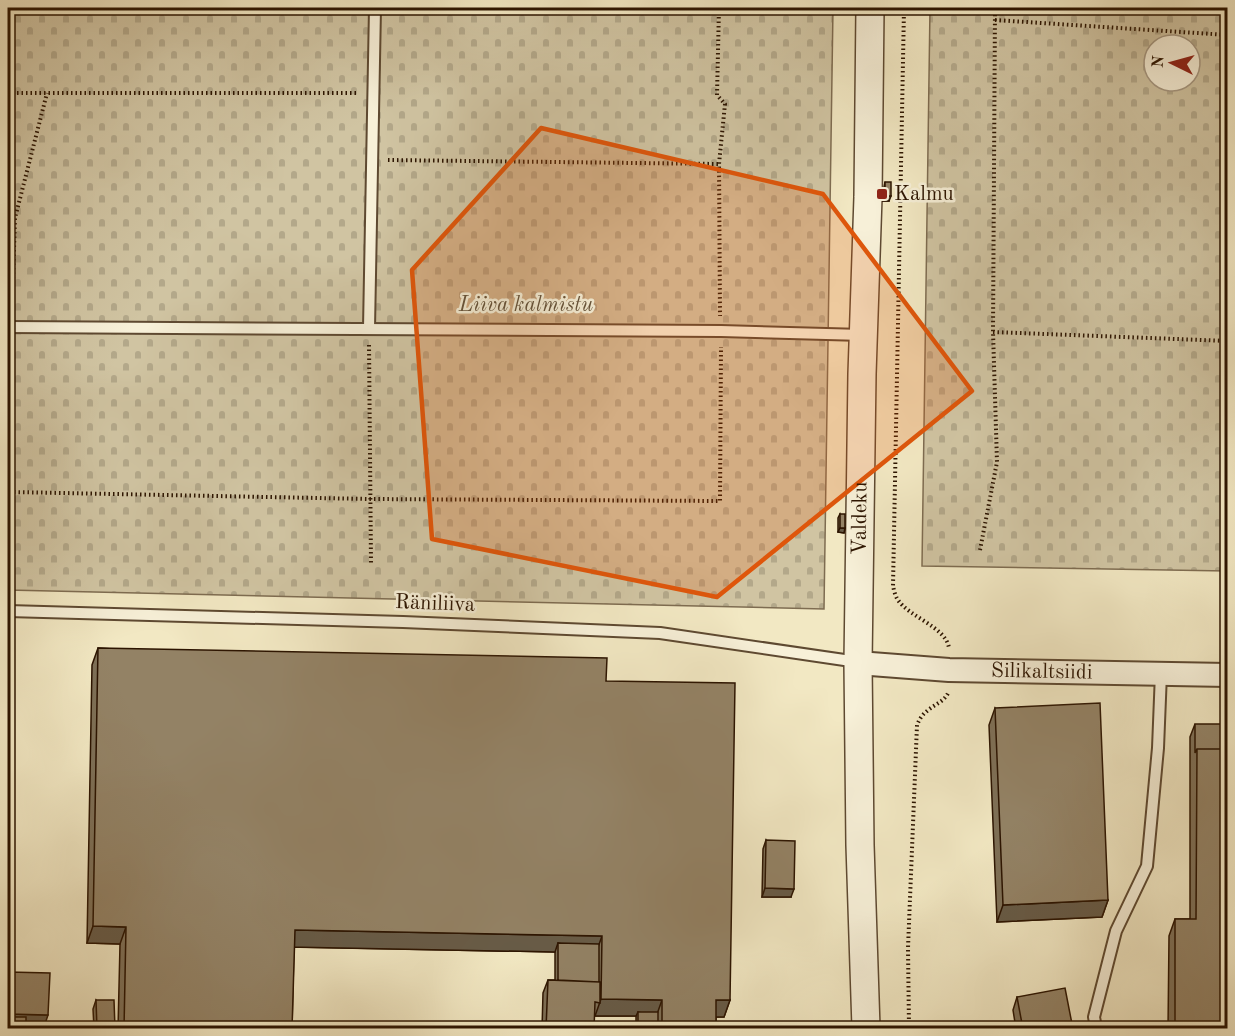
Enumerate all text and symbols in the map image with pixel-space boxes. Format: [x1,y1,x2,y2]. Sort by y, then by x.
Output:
north arrow [1142,33,1202,93]
text: N [1151,54,1168,69]
place label: Kalmu [894,184,954,205]
marker: Kalmu [875,187,889,201]
park label: Liiva kalmistu [458,295,593,316]
street label: Valdeku [849,481,871,555]
street label: Räniliiva [395,592,475,616]
street label: Silikaltsiidi [991,660,1093,683]

